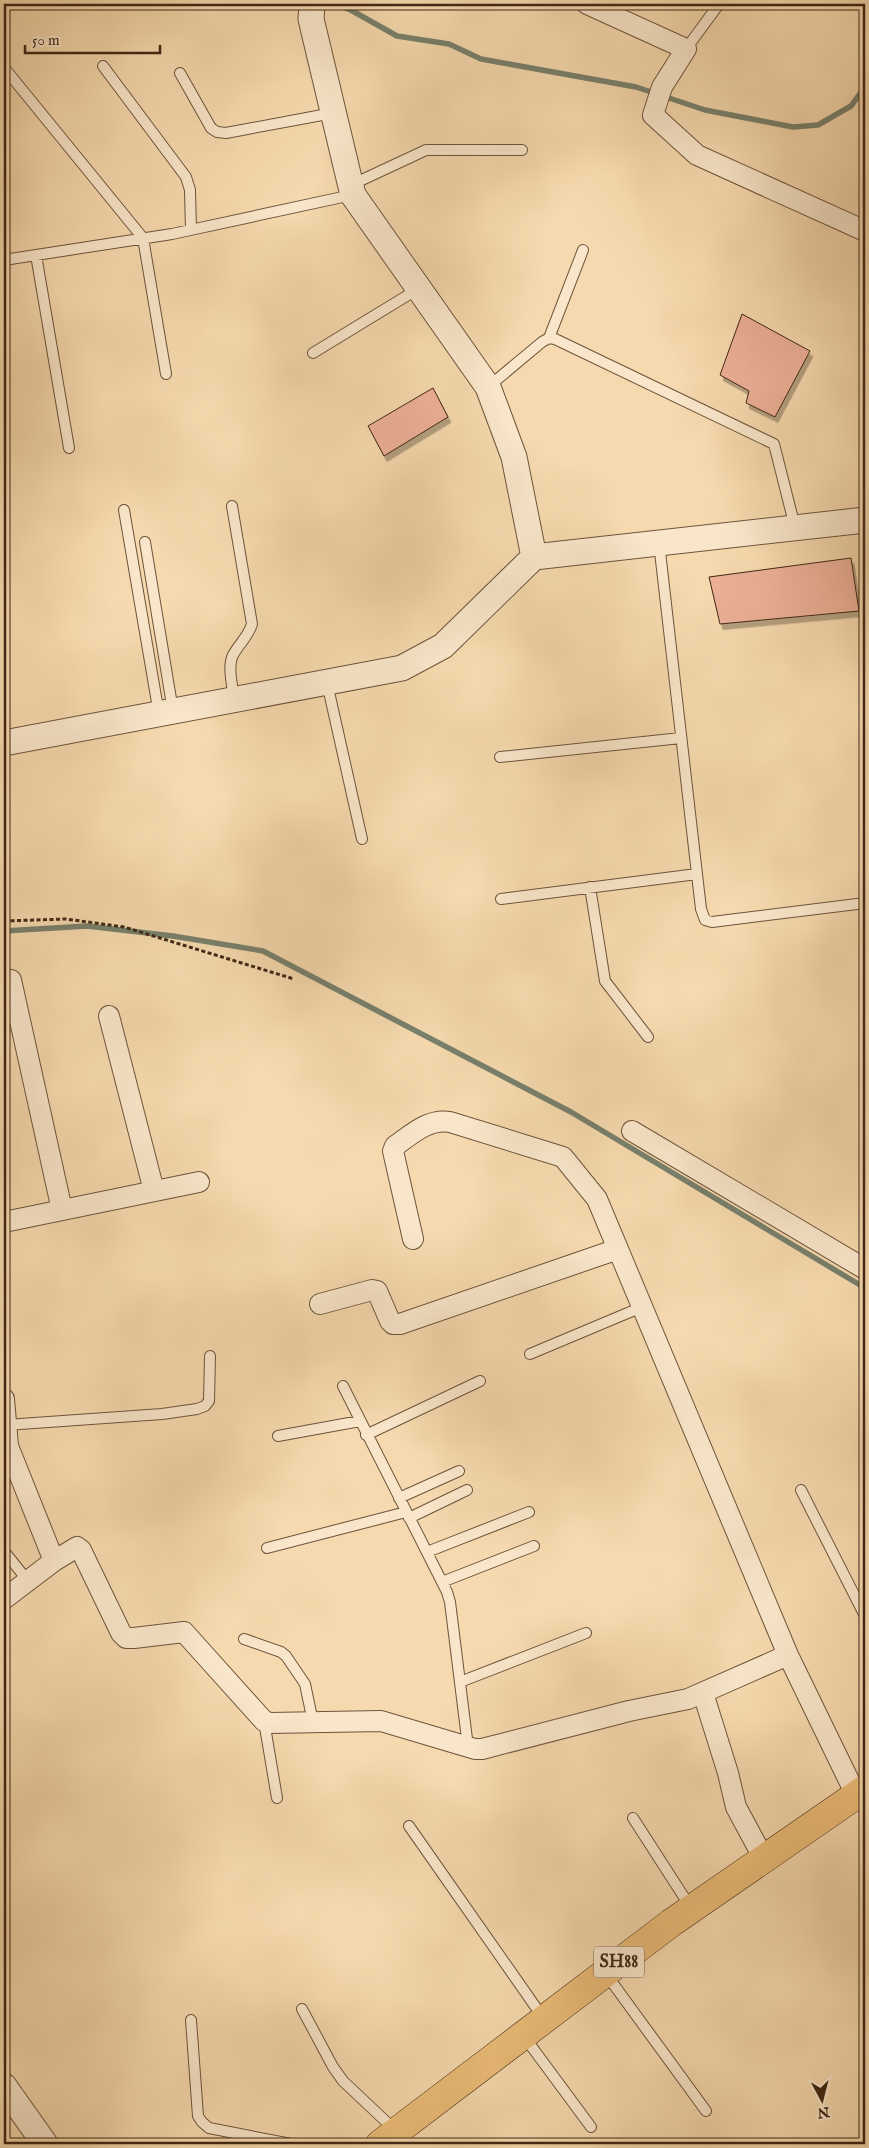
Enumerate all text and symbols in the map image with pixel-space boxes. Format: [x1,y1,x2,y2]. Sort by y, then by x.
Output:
scale bar [25,22,160,54]
text: 50 m [32,31,60,50]
road number: SH88 [594,1946,644,1978]
north arrow [796,2076,846,2126]
text: N [816,2102,832,2122]

